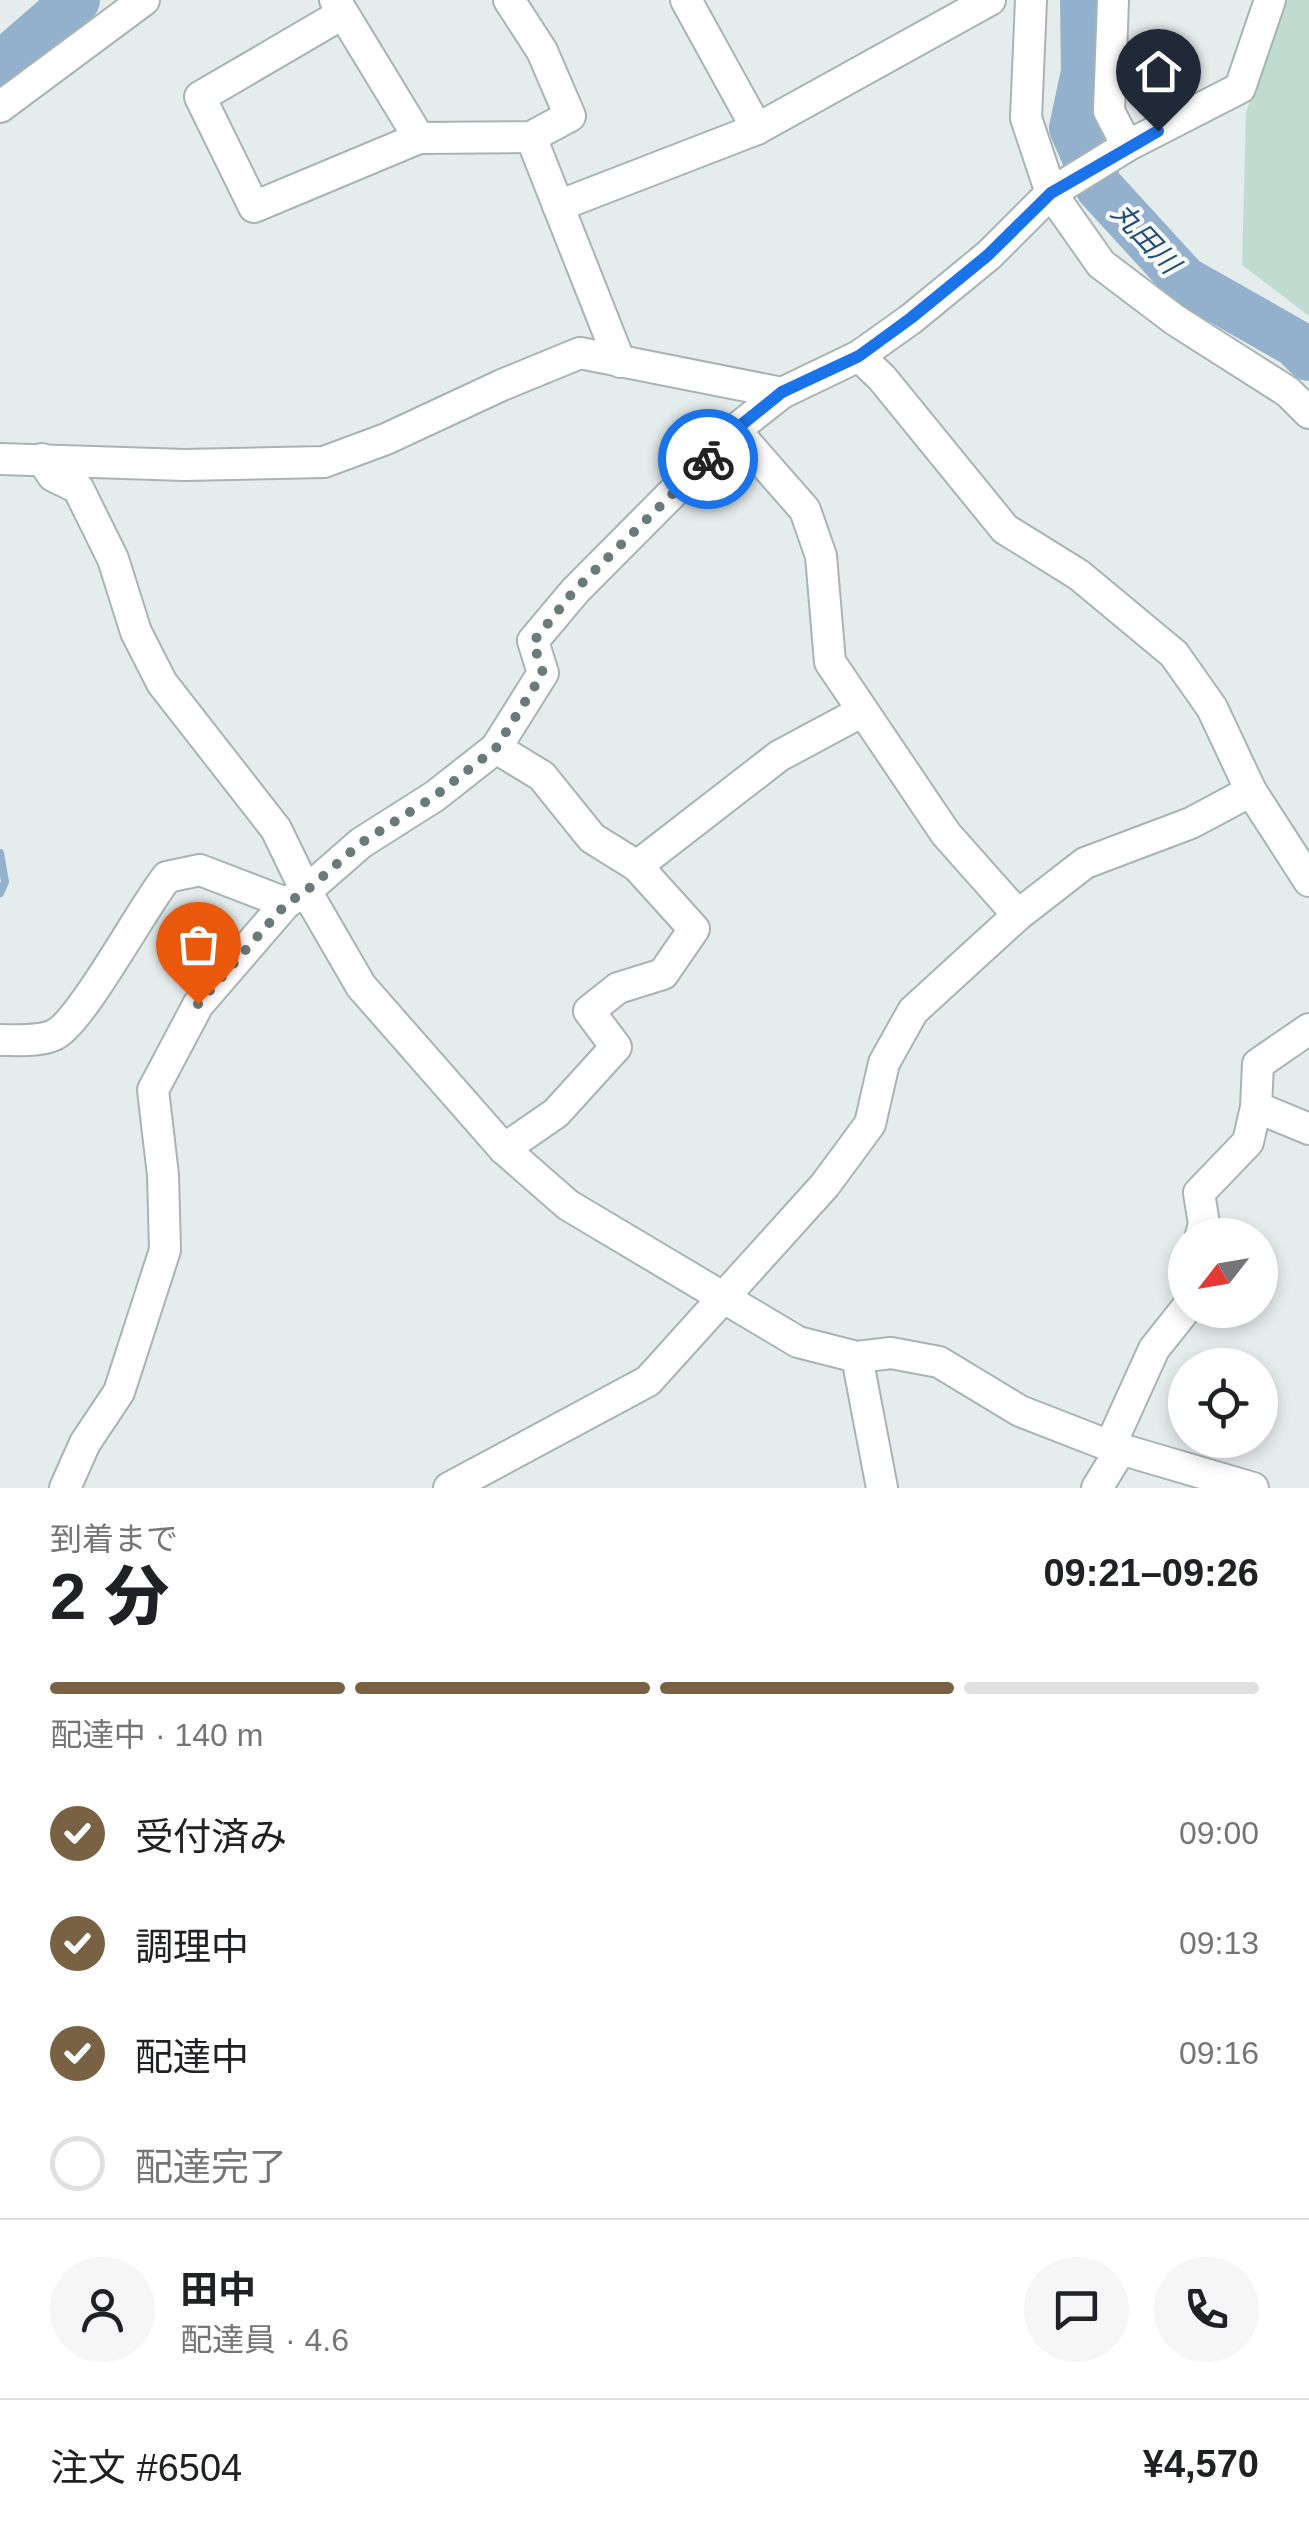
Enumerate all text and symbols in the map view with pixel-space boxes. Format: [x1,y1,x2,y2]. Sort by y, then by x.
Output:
pin [1116,29,1201,132]
icon: home [1131,44,1186,99]
water label: 丸田川 [1106,197,1188,282]
courier [658,409,758,509]
icon: bike [681,432,736,487]
pin [156,902,241,1005]
icon: bag [171,917,226,972]
north arrow [1168,1218,1278,1328]
map controls [1168,1218,1278,1458]
button: locate [1168,1348,1278,1458]
text: 到着まで [50,1521,178,1557]
text: 09:21–09:26 [1043,1552,1259,1594]
text: 2 分 [50,1560,169,1633]
text: 配達中 · 140 m [50,1717,263,1753]
icon: check [50,1806,105,1861]
text: 09:00 [1179,1815,1259,1851]
text: 受付済み [135,1816,287,1858]
icon: check [50,1916,105,1971]
text: 09:13 [1179,1925,1259,1961]
text: 調理中 [135,1926,249,1968]
icon: check [50,2026,105,2081]
text: 09:16 [1179,2035,1259,2071]
text: 配達中 [135,2036,249,2078]
text: 配達完了 [135,2146,287,2188]
button: person [50,2257,155,2362]
button: chat [1024,2257,1129,2362]
button: phone [1154,2257,1259,2362]
text: 田中 [180,2269,256,2311]
text: 配達員 · 4.6 [180,2322,349,2358]
text: ¥4,570 [1143,2443,1259,2485]
text: 注文 #6504 [50,2447,242,2489]

